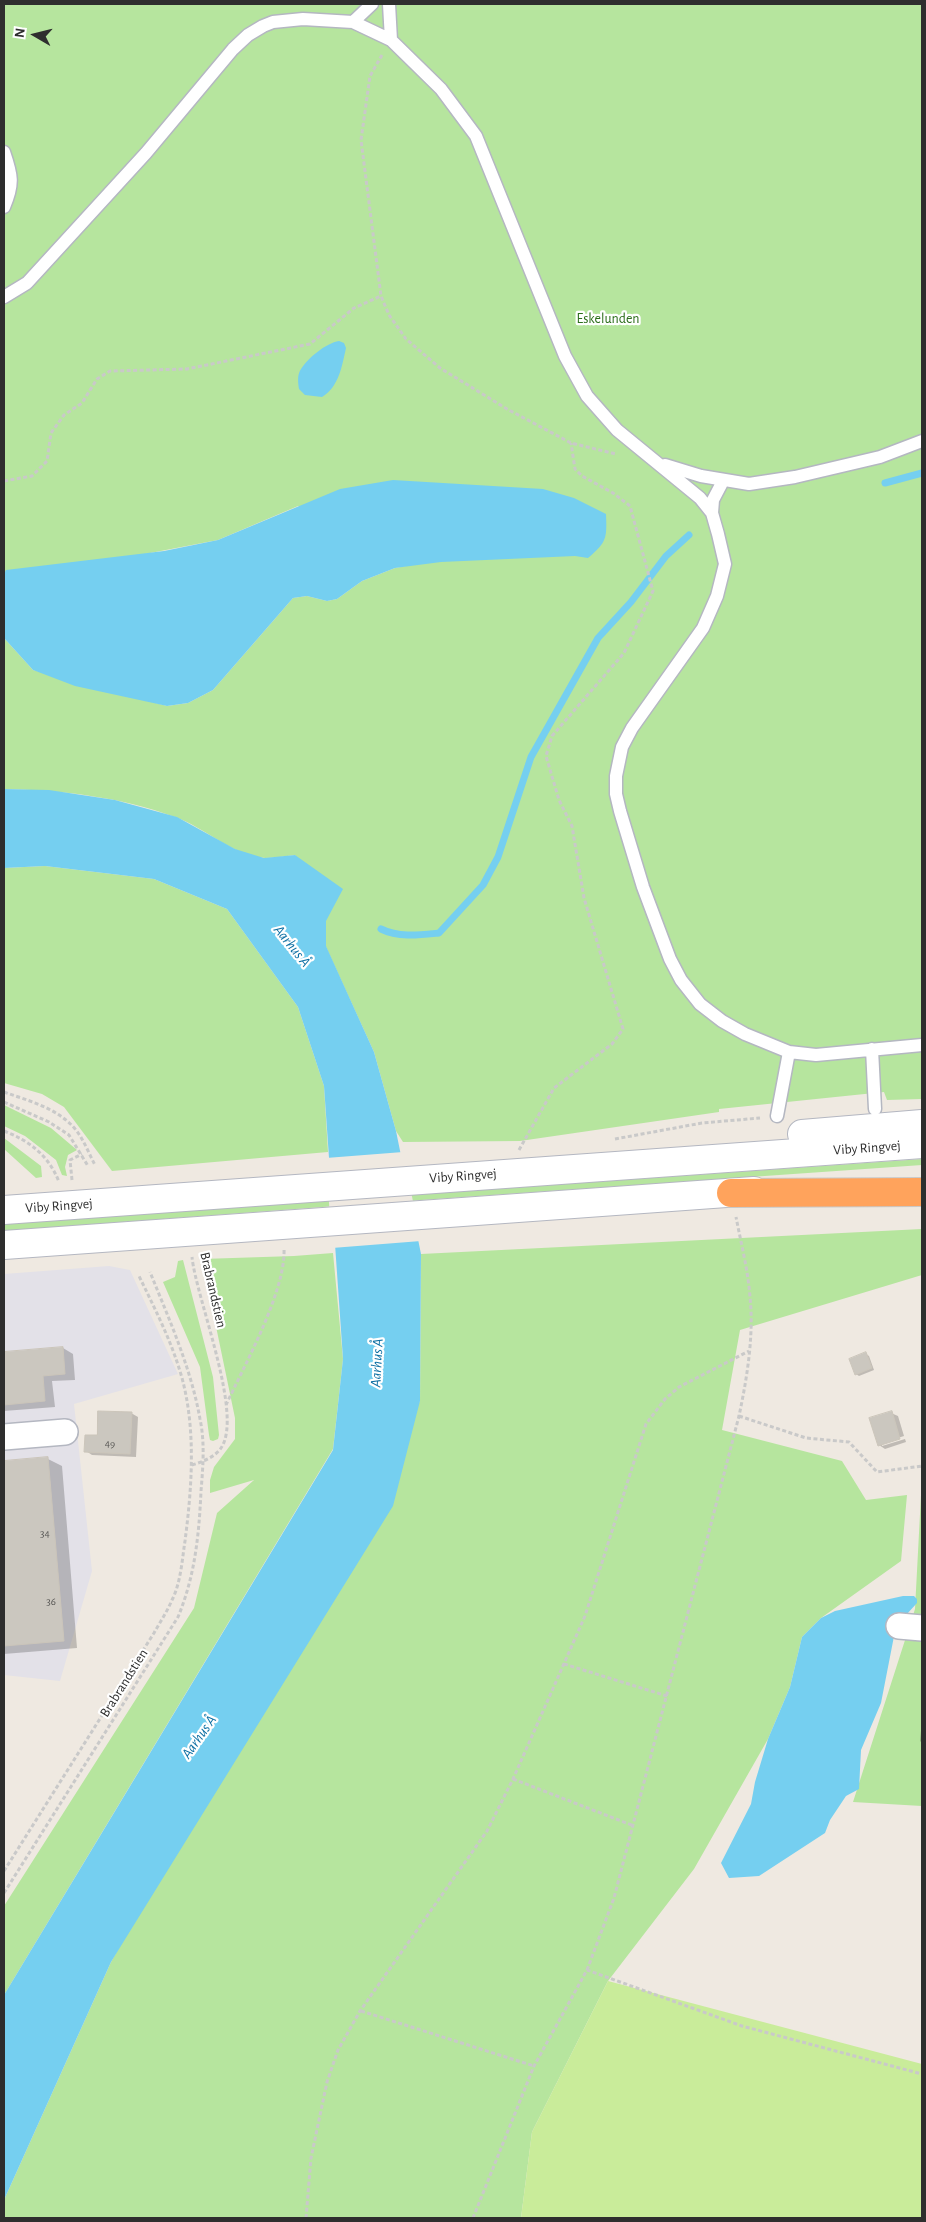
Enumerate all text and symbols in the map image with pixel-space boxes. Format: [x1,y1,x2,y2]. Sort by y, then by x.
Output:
north arrow [10,10,60,60]
text: N [13,27,28,39]
park label: Eskelunden [576,311,640,327]
water label: Aarhus Å [270,921,314,971]
street label: Viby Ringvej [833,1137,901,1159]
street label: Viby Ringvej [429,1165,497,1187]
street label: Viby Ringvej [25,1195,93,1217]
street label: Brabrandstien [196,1251,230,1329]
water label: Aarhus Å [367,1338,387,1388]
house number: 49 [105,1437,115,1451]
house number: 34 [40,1527,50,1541]
house number: 36 [46,1595,56,1609]
street label: Brabrandstien [96,1646,152,1720]
water label: Aarhus Å [178,1712,220,1762]

